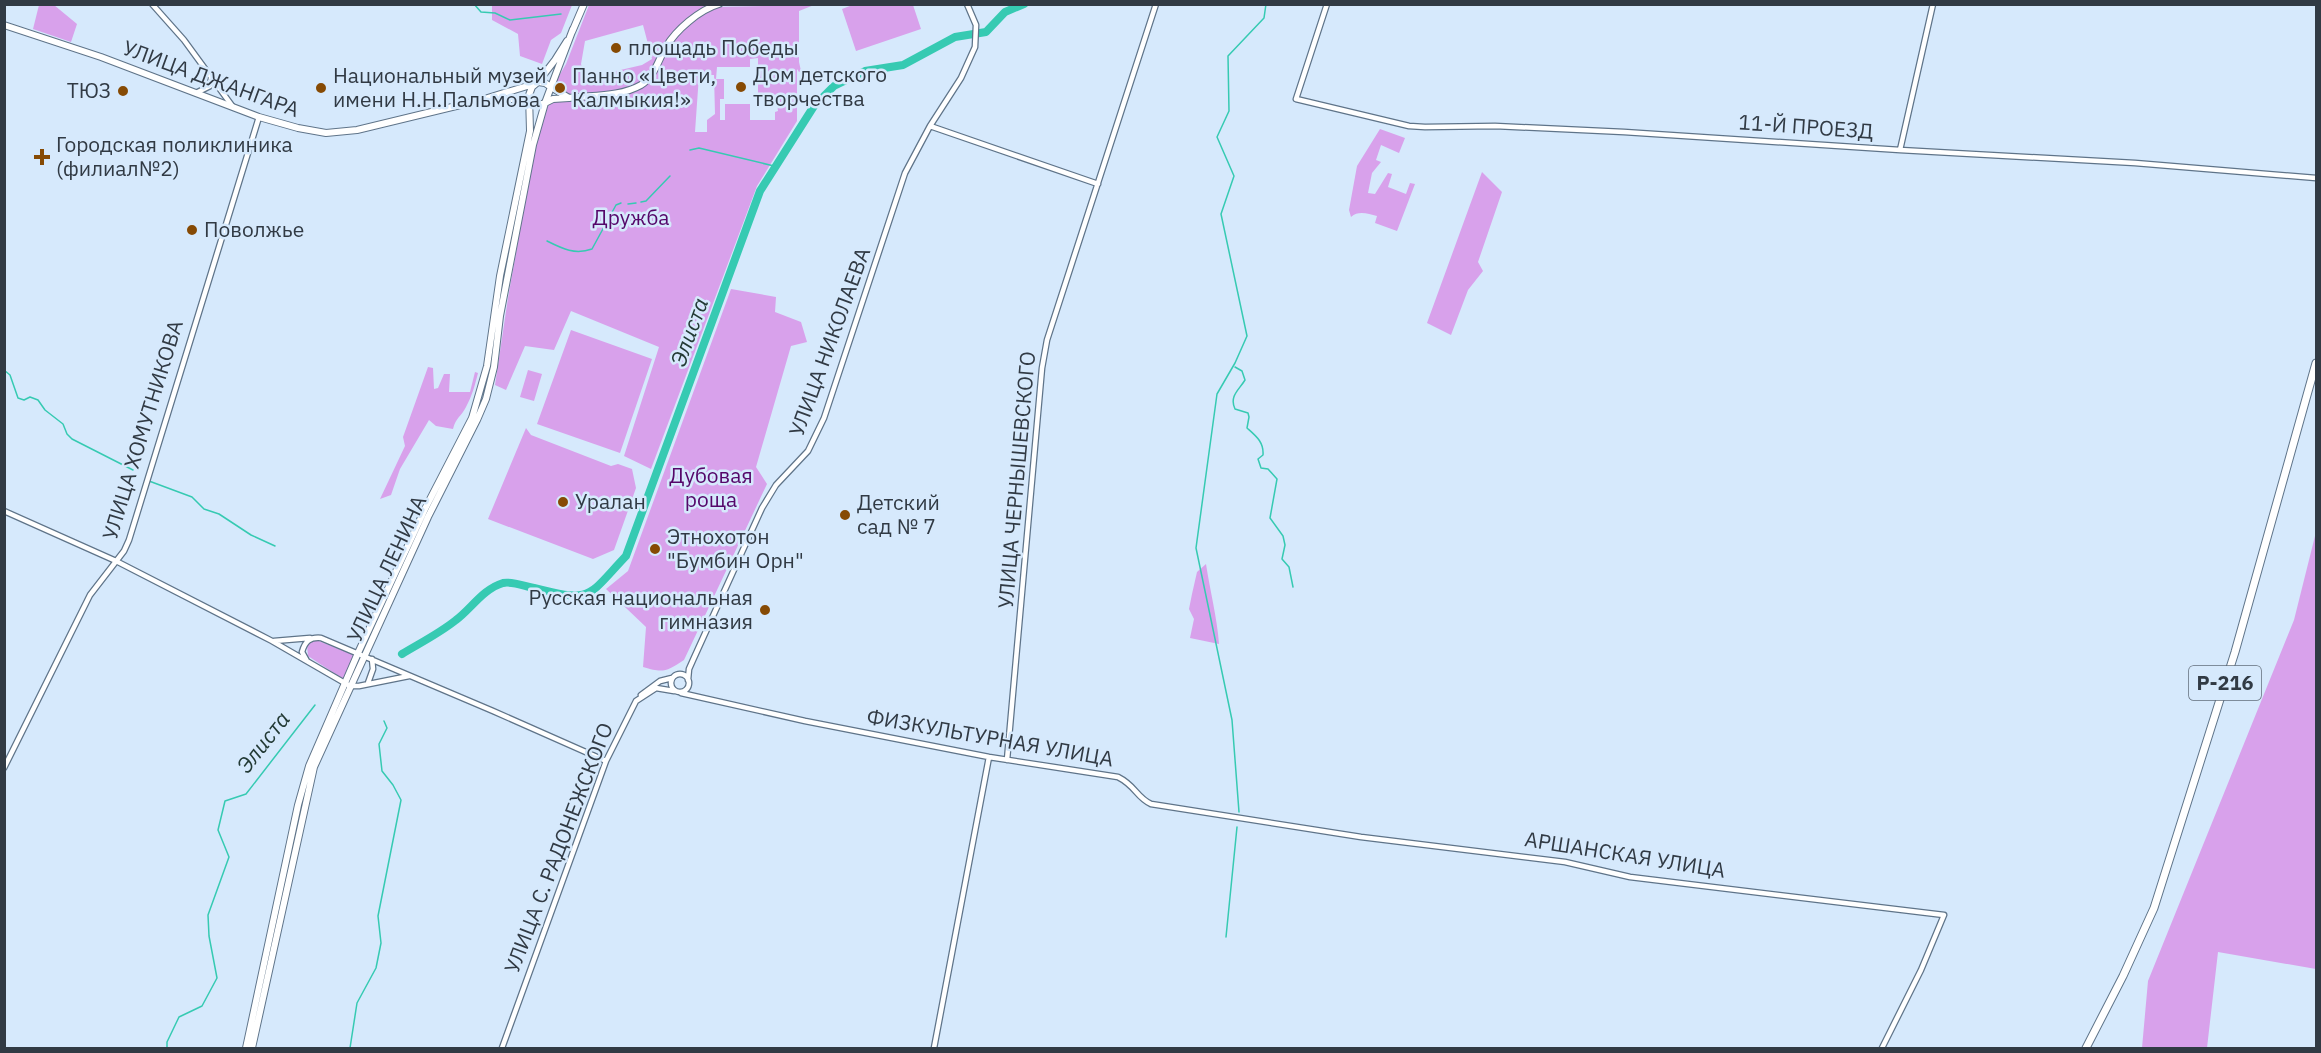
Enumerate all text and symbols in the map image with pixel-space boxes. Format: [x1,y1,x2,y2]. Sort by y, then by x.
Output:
street label: УЛИЦА ДЖАНГАРА [119,33,303,123]
place label: площадь Победы [628,33,799,61]
marker: площадь Победы [609,41,623,55]
place label: Дом детского творчества [753,60,887,112]
place label: Национальный музей имени Н.Н.Пальмова [333,61,547,113]
place label: Панно «Цвети, Калмыкия!» [572,61,716,113]
place label: ТЮЗ [67,76,111,104]
marker: Дом детского творчества [734,80,748,94]
marker: Национальный музей имени Н.Н.Пальмова [314,81,328,95]
marker: Панно «Цвети, Калмыкия!» [553,81,567,95]
marker: ТЮЗ [116,84,130,98]
street label: 11-Й ПРОЕЗД [1738,107,1875,145]
place label: Городская поликлиника (филиал№2) [56,130,293,182]
marker: Городская поликлиника (филиал№2) [33,148,51,166]
park label: Дружба [592,203,670,231]
place label: Поволжье [204,215,304,243]
marker: Поволжье [185,223,199,237]
street label: УЛИЦА НИКОЛАЕВА [782,243,876,440]
water label: Элиста [663,294,714,370]
street label: УЛИЦА ХОМУТНИКОВА [95,316,189,543]
street label: УЛИЦА ЧЕРНЫШЕВСКОГО [991,350,1041,610]
park label: Дубовая роща [669,461,753,513]
place label: Уралан [575,487,646,515]
place label: Детский сад № 7 [857,488,940,540]
street label: УЛИЦА ЛЕНИНА [340,491,432,647]
marker: Уралан [556,495,570,509]
marker: Детский сад № 7 [838,508,852,522]
place label: Этнохотон "Бумбин Орн" [667,522,804,574]
marker: Этнохотон "Бумбин Орн" [648,542,662,556]
place label: Русская национальная гимназия [528,583,753,635]
marker: Русская национальная гимназия [758,603,772,617]
road number: Р-216 [2189,666,2261,700]
street label: ФИЗКУЛЬТУРНАЯ УЛИЦА [865,702,1116,773]
water label: Элиста [229,705,296,778]
street label: УЛИЦА С. РАДОНЕЖСКОГО [497,718,619,977]
street label: АРШАНСКАЯ УЛИЦА [1523,824,1728,884]

